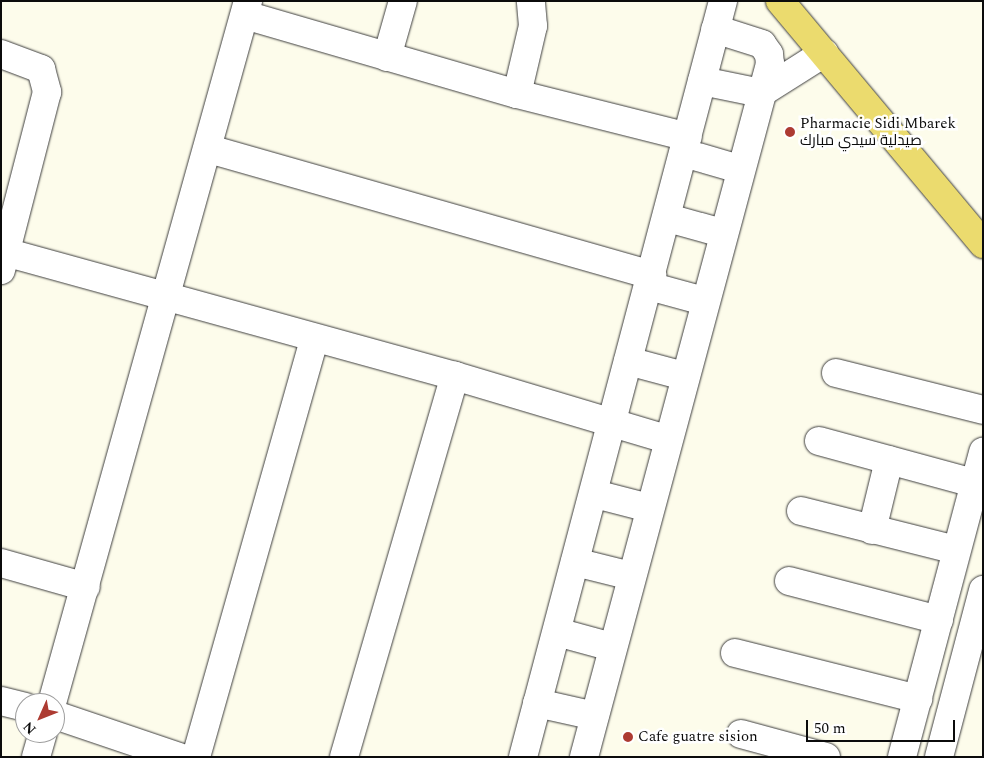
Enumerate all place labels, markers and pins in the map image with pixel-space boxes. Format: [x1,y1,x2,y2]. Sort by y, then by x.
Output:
place label: Pharmacie Sidi Mbarek صيدلية سيدي مبارك [800,114,956,149]
marker: Pharmacie Sidi Mbarek صيدلية سيدي مبارك [784,126,796,138]
place label: Cafe guatre sision [638,728,758,746]
marker: Cafe guatre sision [622,731,634,743]

